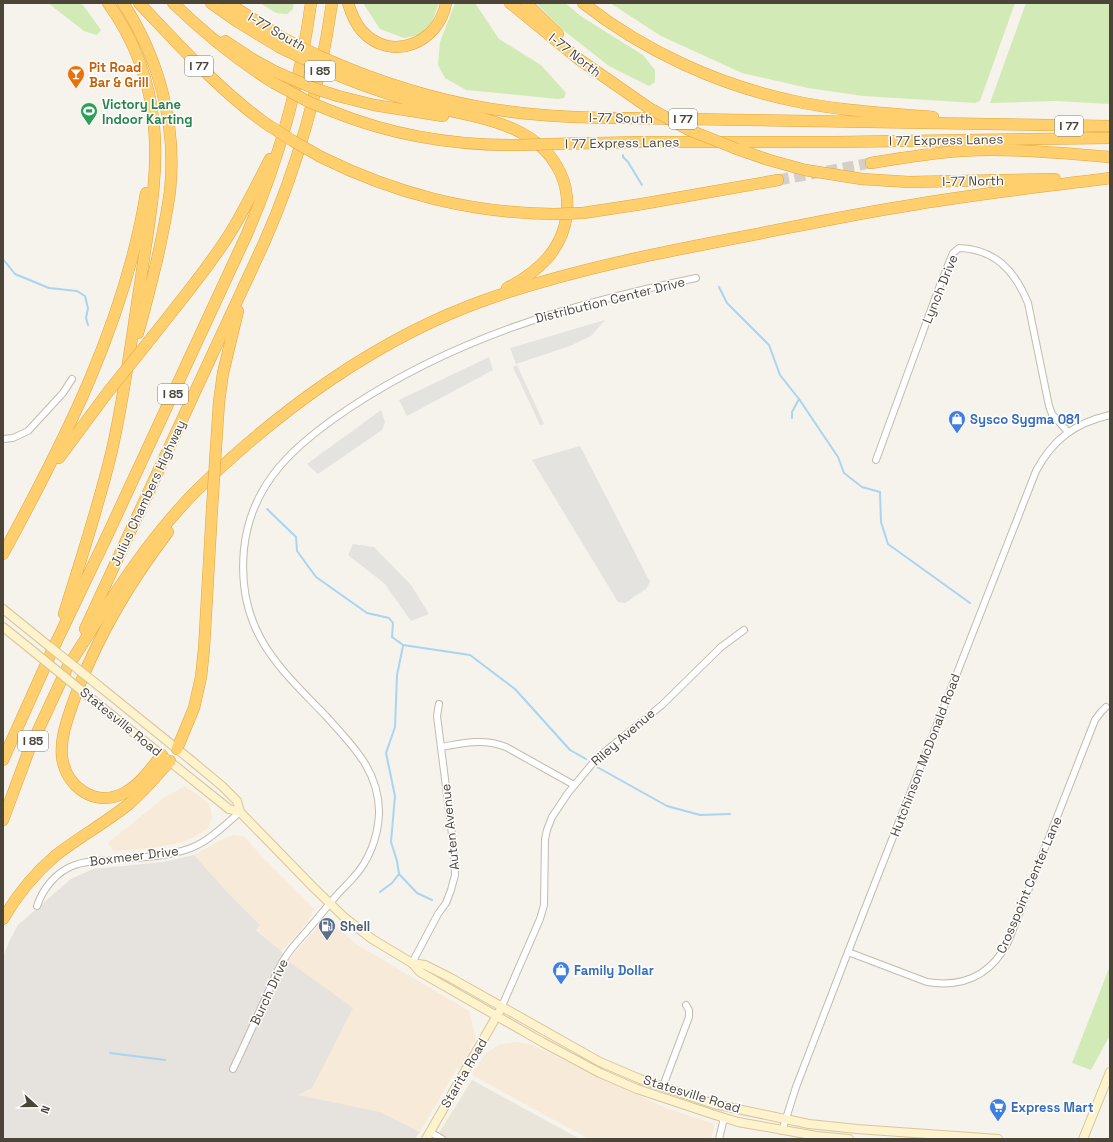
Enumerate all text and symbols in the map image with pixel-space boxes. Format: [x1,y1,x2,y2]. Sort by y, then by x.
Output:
street label: I-77 South [245,9,309,55]
street label: I-77 North [545,29,605,81]
road number: I 77 [185,56,213,76]
place label: Pit Road Bar & Grill [89,59,149,91]
road number: I 85 [305,61,335,81]
bar icon: Pit Road Bar & Grill [66,64,86,89]
place label: Victory Lane Indoor Karting [102,96,193,128]
sports icon: Victory Lane Indoor Karting [79,101,99,126]
street label: I-77 South [589,109,653,127]
road number: I 77 [669,109,697,129]
road number: I 77 [1055,116,1083,136]
street label: I 77 Express Lanes [889,131,1003,149]
street label: I 77 Express Lanes [565,134,679,152]
street label: I-77 North [942,172,1004,190]
street label: Lynch Drive [918,252,962,326]
street label: Distribution Center Drive [533,273,687,327]
road number: I 85 [158,384,188,404]
shop icon: Sysco Sygma 081 [947,409,967,434]
place label: Sysco Sygma 081 [970,411,1080,428]
street label: Julius Chambers Highway [107,417,189,569]
street label: Hutchinson McDonald Road [886,671,964,839]
street label: Statesville Road [77,684,165,760]
street label: Riley Avenue [587,705,659,769]
road number: I 85 [18,731,48,751]
street label: Auten Avenue [437,783,463,871]
street label: Crosspoint Center Lane [992,814,1066,956]
street label: Boxmeer Drive [88,842,180,870]
fuel station icon: Shell [317,916,337,941]
place label: Shell [340,918,370,935]
street label: Burch Drive [246,956,292,1028]
shop icon: Family Dollar [551,960,571,985]
place label: Family Dollar [574,962,654,979]
street label: Starita Road [437,1035,491,1111]
street label: Statesville Road [641,1071,743,1117]
north arrow [16,1086,56,1126]
supermarket icon: Express Mart [988,1097,1008,1122]
place label: Express Mart [1011,1099,1094,1116]
text: N [37,1104,53,1116]

